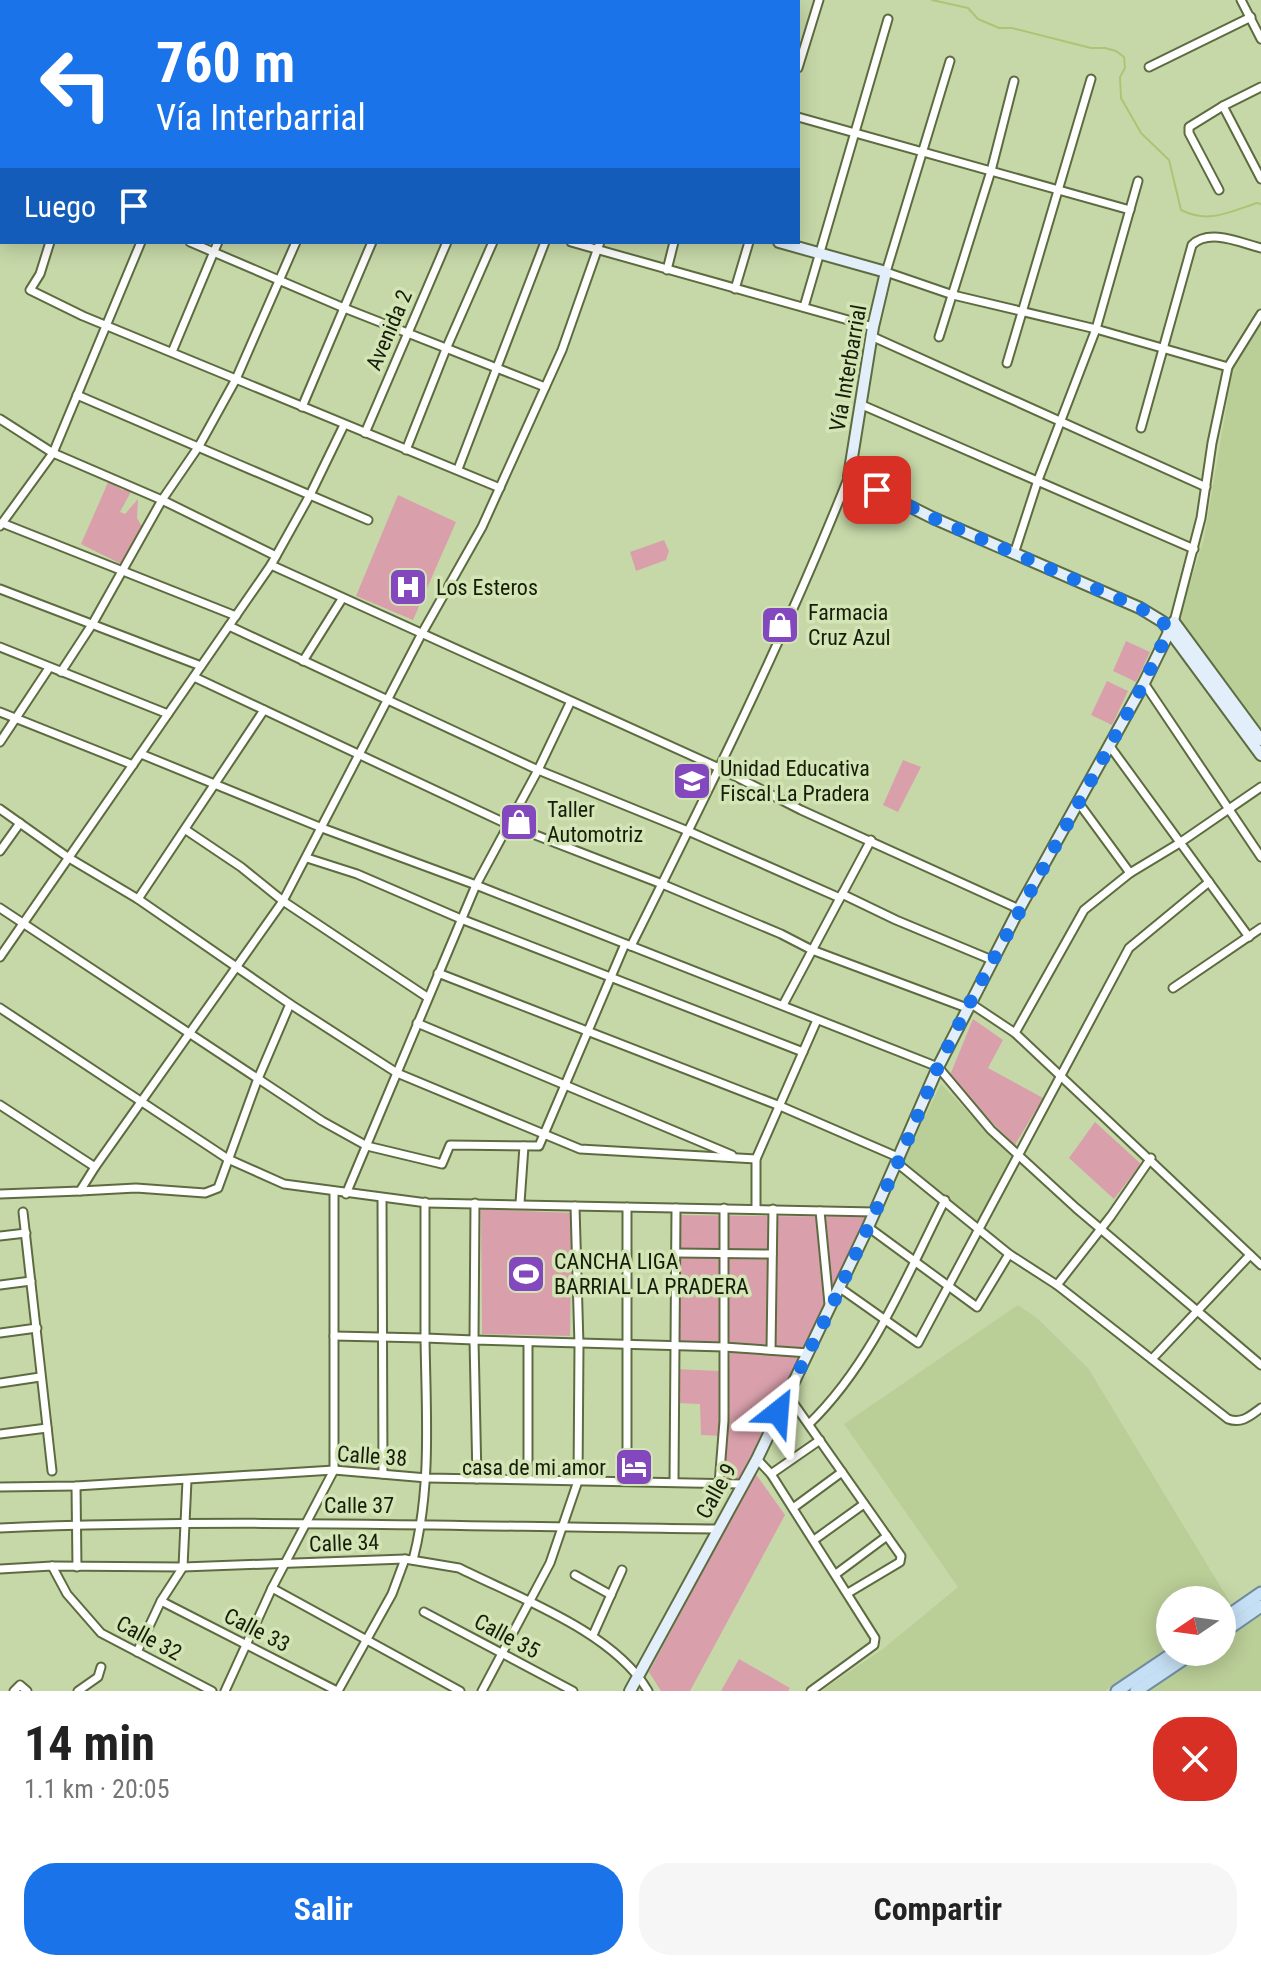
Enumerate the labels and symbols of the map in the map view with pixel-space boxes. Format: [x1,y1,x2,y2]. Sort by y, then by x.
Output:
street label: Avenida 2 [361,286,417,374]
street label: Vía Interbarrial [825,303,871,433]
pin [843,456,911,524]
hospital icon: Los Esteros [387,566,429,608]
place label: Los Esteros [436,575,538,600]
place label: Farmacia Cruz Azul [808,600,891,650]
shop icon: Farmacia Cruz Azul [759,604,801,646]
place label: Unidad Educativa Fiscal La Pradera [720,756,870,806]
school or university icon: Unidad Educativa Fiscal La Pradera [671,760,713,802]
place label: Taller Automotriz [547,797,643,847]
shop icon: Taller Automotriz [498,801,540,843]
place label: CANCHA LIGA BARRIAL LA PRADERA [554,1249,749,1299]
sports icon: CANCHA LIGA BARRIAL LA PRADERA [505,1253,547,1295]
position arrow [736,1370,820,1454]
street label: Calle 38 [336,1441,408,1471]
hotel icon: casa de mi amor [613,1446,655,1488]
place label: casa de mi amor [462,1455,606,1480]
street label: Calle 9 [691,1459,741,1523]
street label: Calle 37 [324,1493,394,1518]
street label: Calle 34 [308,1529,380,1557]
north arrow [1156,1586,1236,1666]
street label: Calle 33 [220,1603,294,1657]
street label: Calle 35 [470,1608,544,1664]
street label: Calle 32 [112,1610,186,1666]

